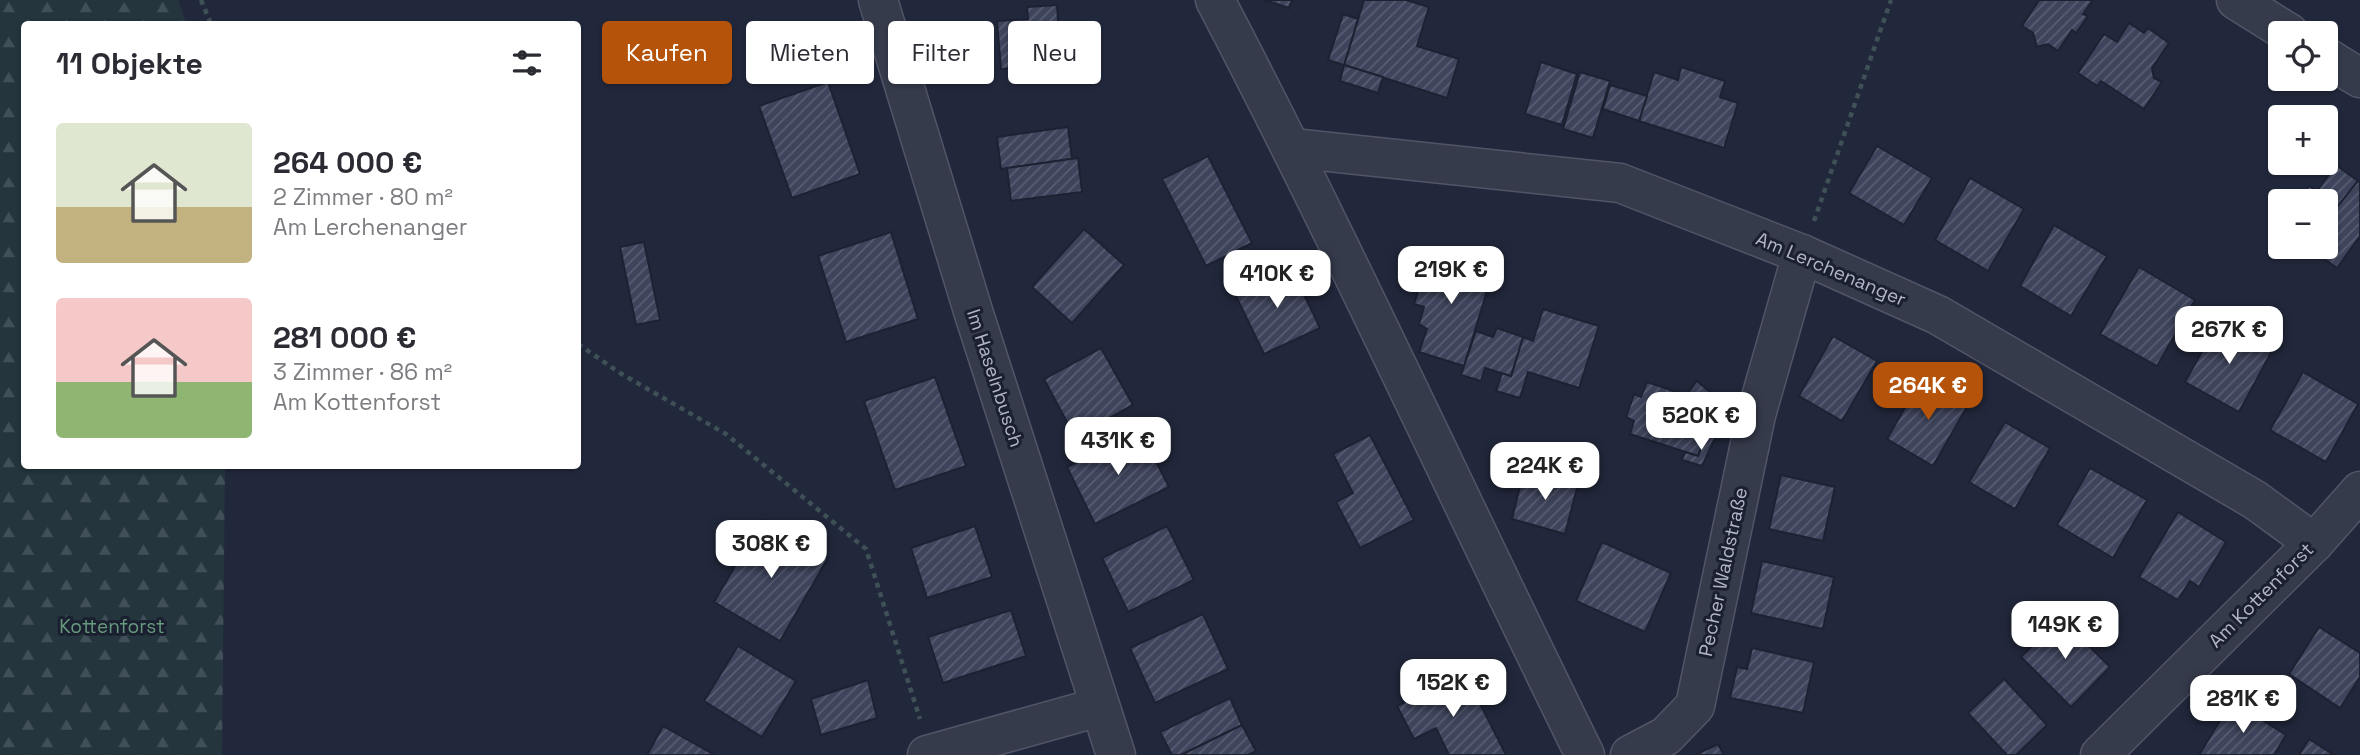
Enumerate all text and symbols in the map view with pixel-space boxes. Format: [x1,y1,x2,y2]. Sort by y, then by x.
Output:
chip: Kaufen [602,21,732,84]
chip: Mieten [746,21,874,84]
chip: Filter [888,21,994,84]
chip: Neu [1008,21,1101,84]
map controls [2268,21,2338,259]
button: locate [2268,21,2338,91]
text: 11 Objekte [56,44,203,83]
icon: filters [508,44,546,82]
button: + [2268,105,2338,175]
text: 264 000 € [273,143,422,182]
icon: home [112,151,196,235]
text: 2 Zimmer · 80 m² [273,182,453,212]
button: − [2268,189,2338,259]
text: Am Lerchenanger [273,212,467,242]
street label: Am Lerchenanger [1752,226,1910,312]
pin: 219K € [1394,246,1508,306]
pin: 410K € [1220,250,1334,310]
text: 219K € [1414,254,1488,284]
text: 410K € [1240,258,1314,288]
street label: Im Haselnbusch [961,306,1029,450]
pin: 267K € [2172,306,2286,366]
text: 267K € [2191,314,2267,344]
text: 281 000 € [273,318,416,357]
icon: home [112,326,196,410]
text: 3 Zimmer · 86 m² [273,357,452,387]
pin: 264K € [1871,362,1985,422]
text: 264K € [1889,370,1967,400]
text: Am Kottenforst [273,387,441,417]
pin: 520K € [1644,392,1758,452]
text: 520K € [1662,400,1740,430]
pin: 431K € [1061,418,1175,477]
text: 431K € [1081,425,1155,455]
pin: 224K € [1488,442,1602,502]
text: 224K € [1506,450,1584,480]
street label: Pecher Waldstraße [1693,485,1753,659]
pin: 308K € [714,520,828,580]
text: 308K € [732,528,810,558]
street label: Am Kottenforst [2203,537,2319,653]
pin: 149K € [2008,602,2122,661]
text: 149K € [2027,609,2103,639]
park label: Kottenforst [59,614,165,639]
pin: 152K € [1396,660,1510,719]
text: 152K € [1416,667,1490,697]
pin: 281K € [2186,676,2300,735]
text: 281K € [2206,683,2280,713]

